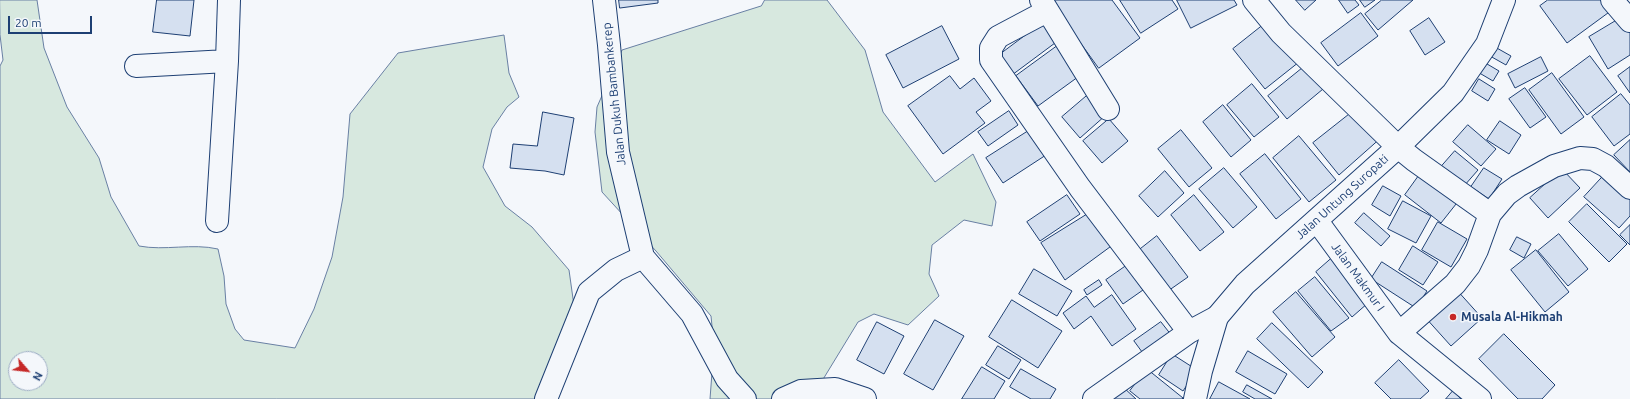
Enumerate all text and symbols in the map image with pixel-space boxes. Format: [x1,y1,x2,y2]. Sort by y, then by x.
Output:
scale bar [10,8,94,34]
text: 20 m [15,16,42,29]
street label: Jalan Dukuh Bambankerep [599,22,629,166]
street label: Jalan Untung Suropati [1293,152,1391,242]
street label: Jalan Makmur I [1328,240,1388,314]
place label: Musala Al-Hikmah [1461,310,1563,324]
marker: Musala Al-Hikmah [1448,312,1458,322]
north arrow [8,351,48,391]
text: N [30,370,45,383]

